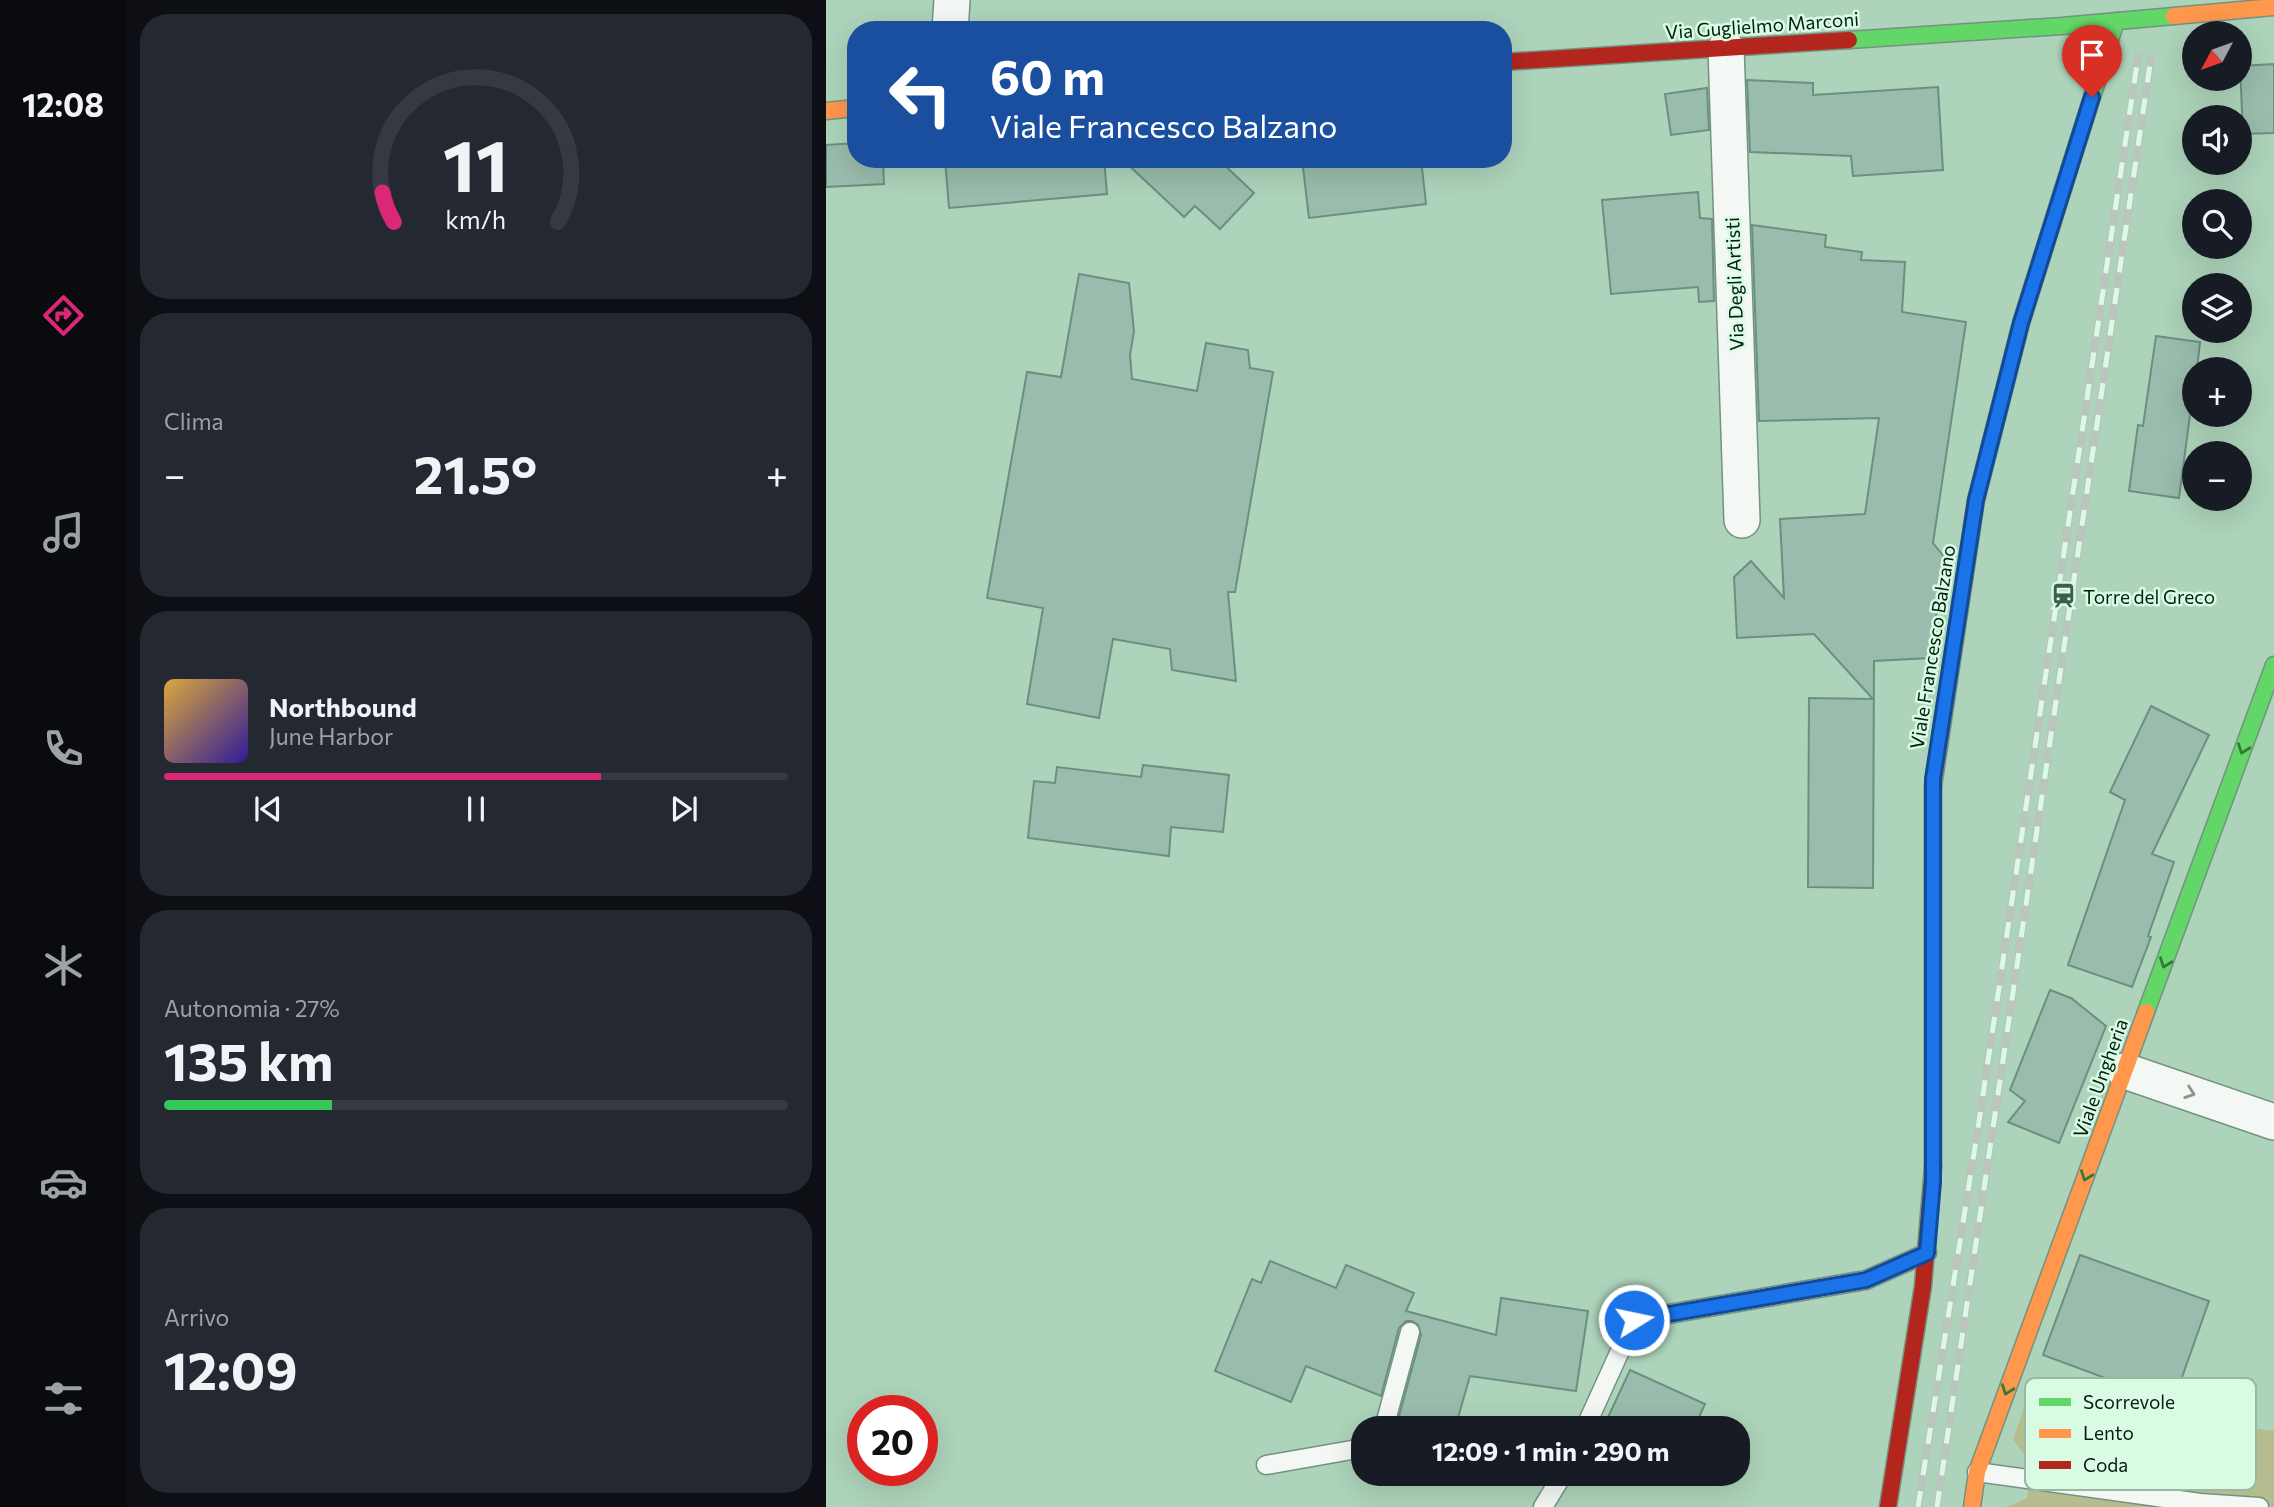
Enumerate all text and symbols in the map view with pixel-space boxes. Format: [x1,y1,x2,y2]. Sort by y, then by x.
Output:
street label: Via Guglielmo Marconi [1664,7,1860,43]
north arrow [2182,21,2252,91]
map controls [2182,21,2252,511]
pin [2062,25,2122,97]
icon: arrive [2073,36,2111,74]
text: 60 m [990,45,1105,105]
icon: left [875,49,966,140]
text: 12:08 [22,84,104,124]
text: Viale Francesco Balzano [990,105,1337,145]
button: sound [2182,105,2252,175]
text: 11 [443,119,509,208]
button: search [2182,189,2252,259]
text: km/h [446,204,506,234]
street label: Via Degli Artisti [1720,217,1748,351]
button: layers [2182,273,2252,343]
icon: directions [39,291,88,340]
button: + [2182,357,2252,427]
text: Clima [164,407,224,435]
text: 21.5° [414,441,537,505]
button: − [2182,441,2252,511]
text: − [164,450,186,497]
text: + [766,450,788,497]
icon: music [39,508,88,557]
street label: Viale Francesco Balzano [1905,543,1959,751]
station icon: Torre del Greco [2049,582,2077,610]
place label: Torre del Greco [2083,585,2215,608]
text: Northbound [269,691,417,722]
text: June Harbor [269,722,393,750]
icon: phone [39,724,88,773]
one-way arrow [2237,743,2251,755]
icon: previous [249,790,287,828]
icon: pause [457,790,495,828]
icon: next [665,790,703,828]
icon: climate [39,941,88,990]
one-way arrow [2159,956,2173,968]
text: Autonomia · 27% [164,994,340,1022]
street label: Viale Ungheria [2068,1015,2132,1141]
text: 135 km [164,1028,333,1092]
one-way arrow [2183,1085,2195,1099]
icon: car [39,1158,88,1207]
one-way arrow [2081,1170,2095,1182]
position arrow [1597,1283,1671,1357]
text: Arrivo [164,1303,229,1331]
text: 12:09 [164,1337,298,1401]
icon: filters [39,1374,88,1423]
legend [2025,1378,2256,1490]
one-way arrow [2002,1383,2016,1395]
text: Scorrevole [2083,1390,2175,1413]
speed limit sign: 20 [847,1395,938,1486]
text: Lento [2083,1421,2134,1444]
text: 12:09 · 1 min · 290 m [1432,1435,1669,1466]
text: Coda [2083,1453,2128,1476]

